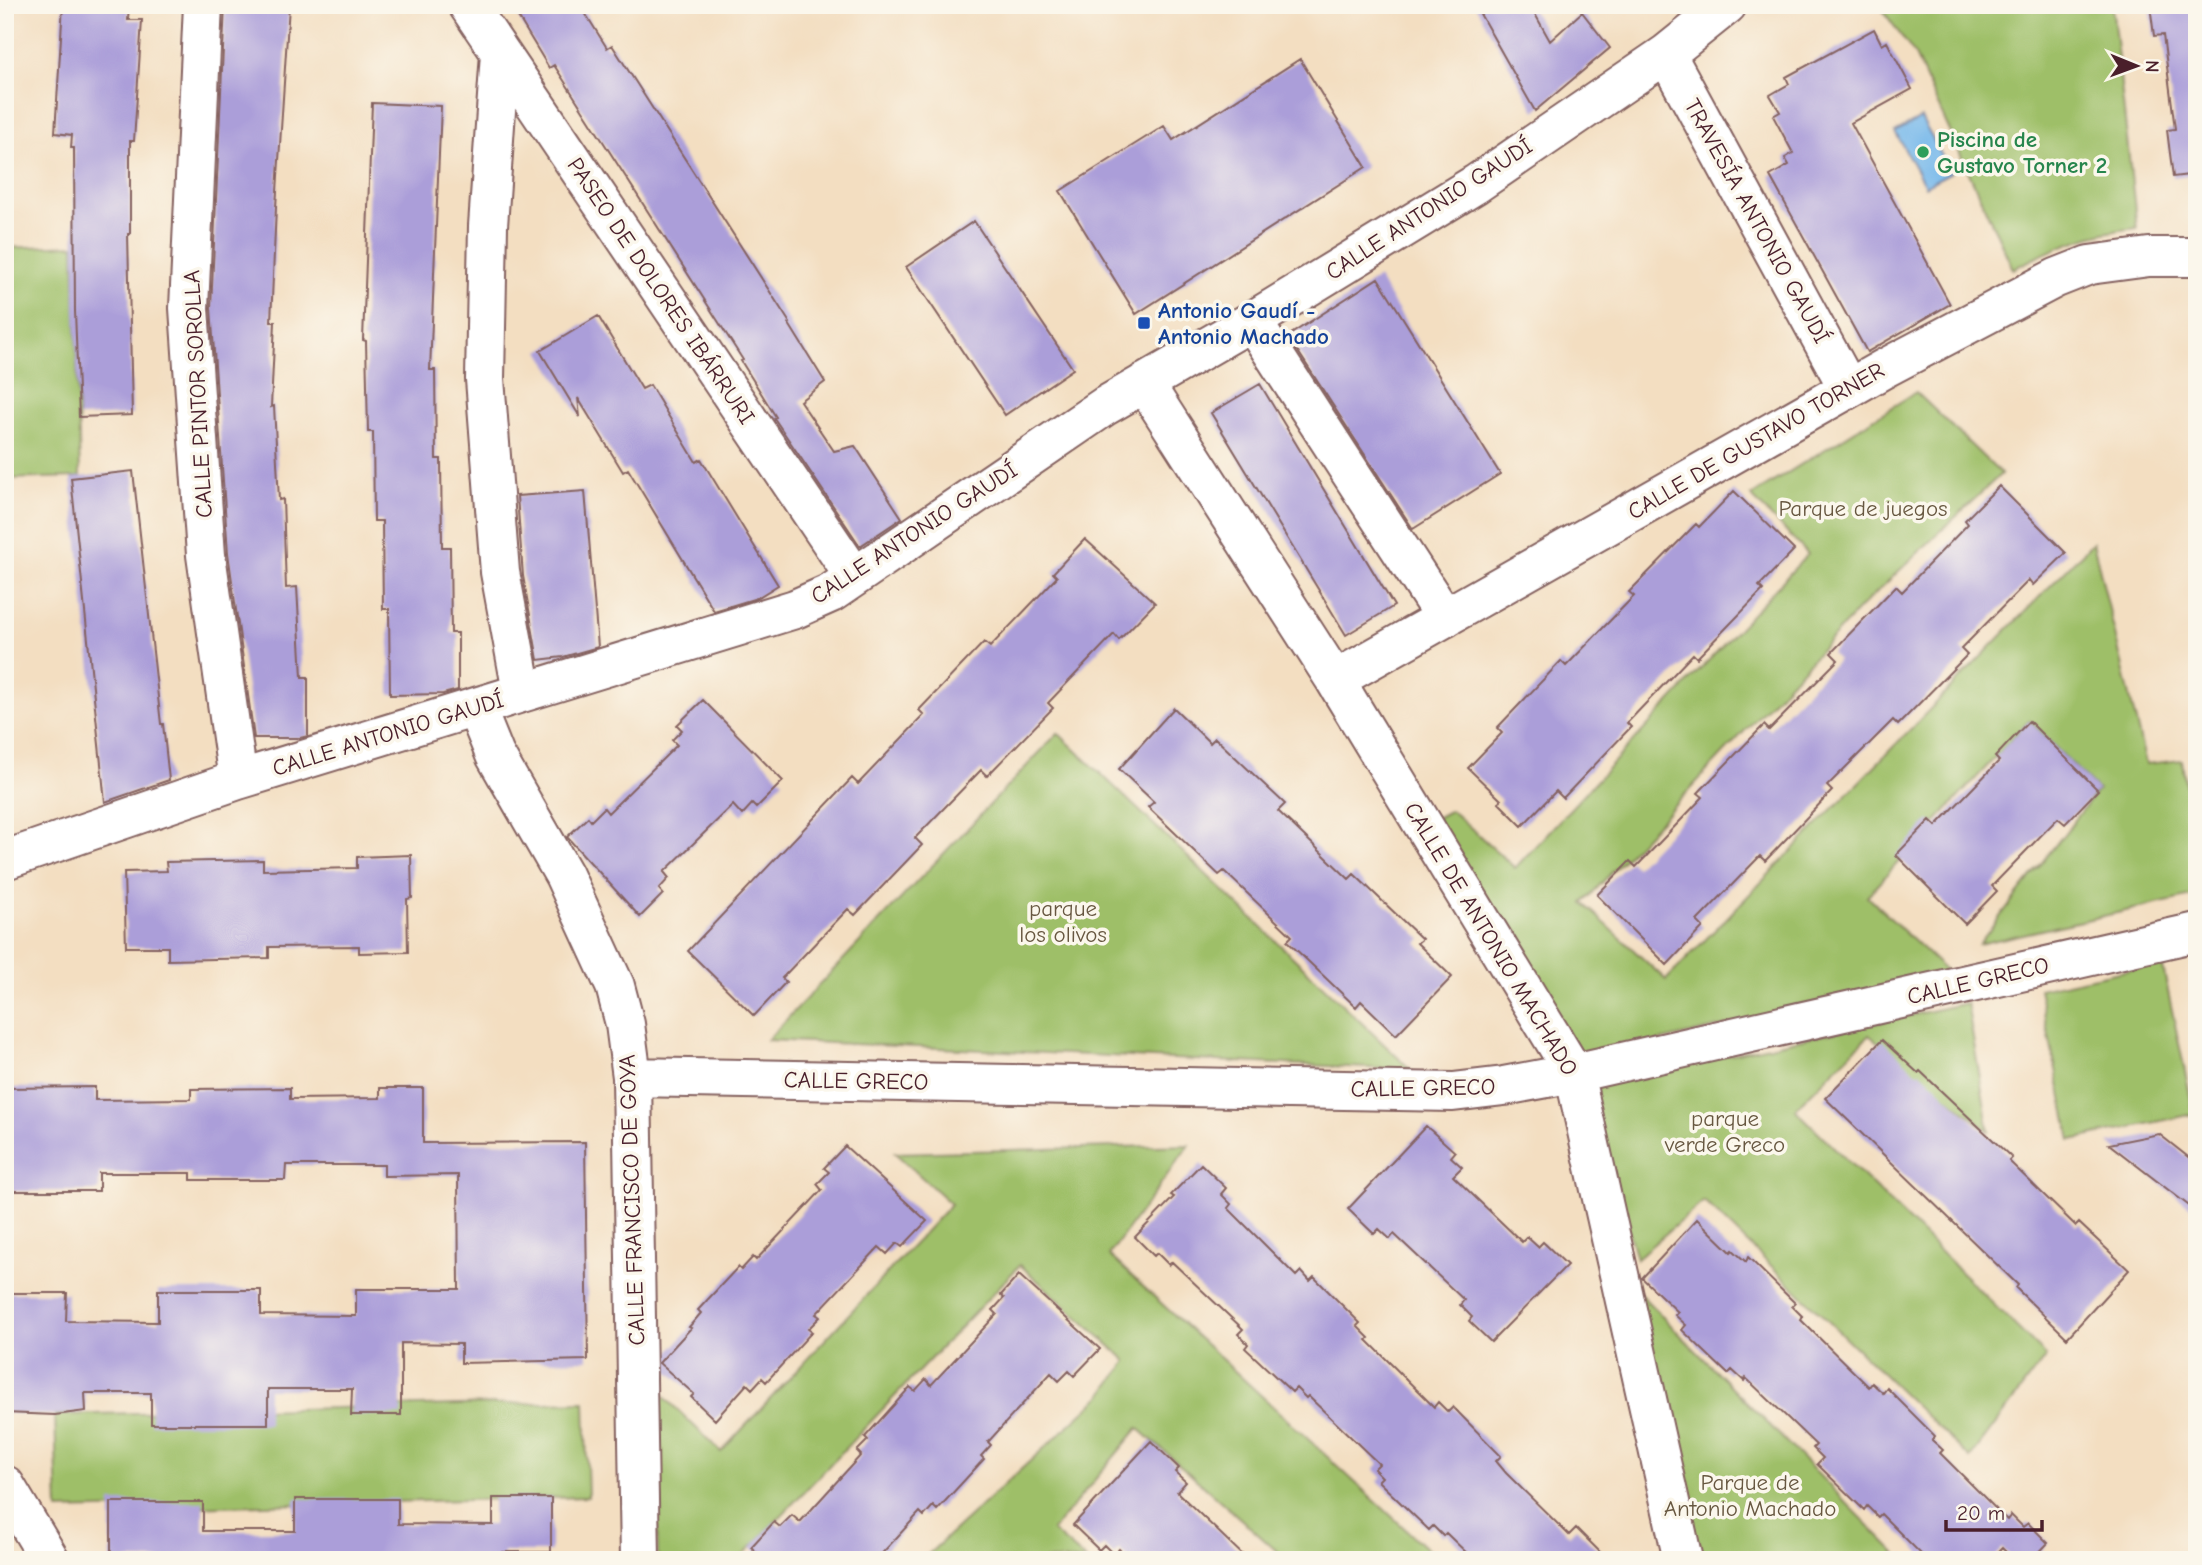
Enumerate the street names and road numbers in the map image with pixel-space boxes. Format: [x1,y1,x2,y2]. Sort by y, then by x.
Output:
street label: TRAVESÍA ANTONIO GAUDÍ [1678,94,1836,348]
street label: CALLE ANTONIO GAUDÍ [1321,132,1537,286]
street label: PASEO DE DOLORES IBÁRRURI [562,153,760,429]
street label: CALLE PINTOR SOROLLA [178,269,218,519]
street label: CALLE DE GUSTAVO TORNER [1623,356,1889,526]
street label: CALLE ANTONIO GAUDÍ [806,456,1022,610]
street label: CALLE ANTONIO GAUDÍ [269,686,507,782]
street label: CALLE DE ANTONIO MACHADO [1399,797,1583,1081]
street label: CALLE GRECO [1904,952,2052,1010]
street label: CALLE FRANCISCO DE GOYA [613,1054,651,1346]
street label: CALLE GRECO [783,1066,929,1096]
street label: CALLE GRECO [1350,1073,1496,1103]

